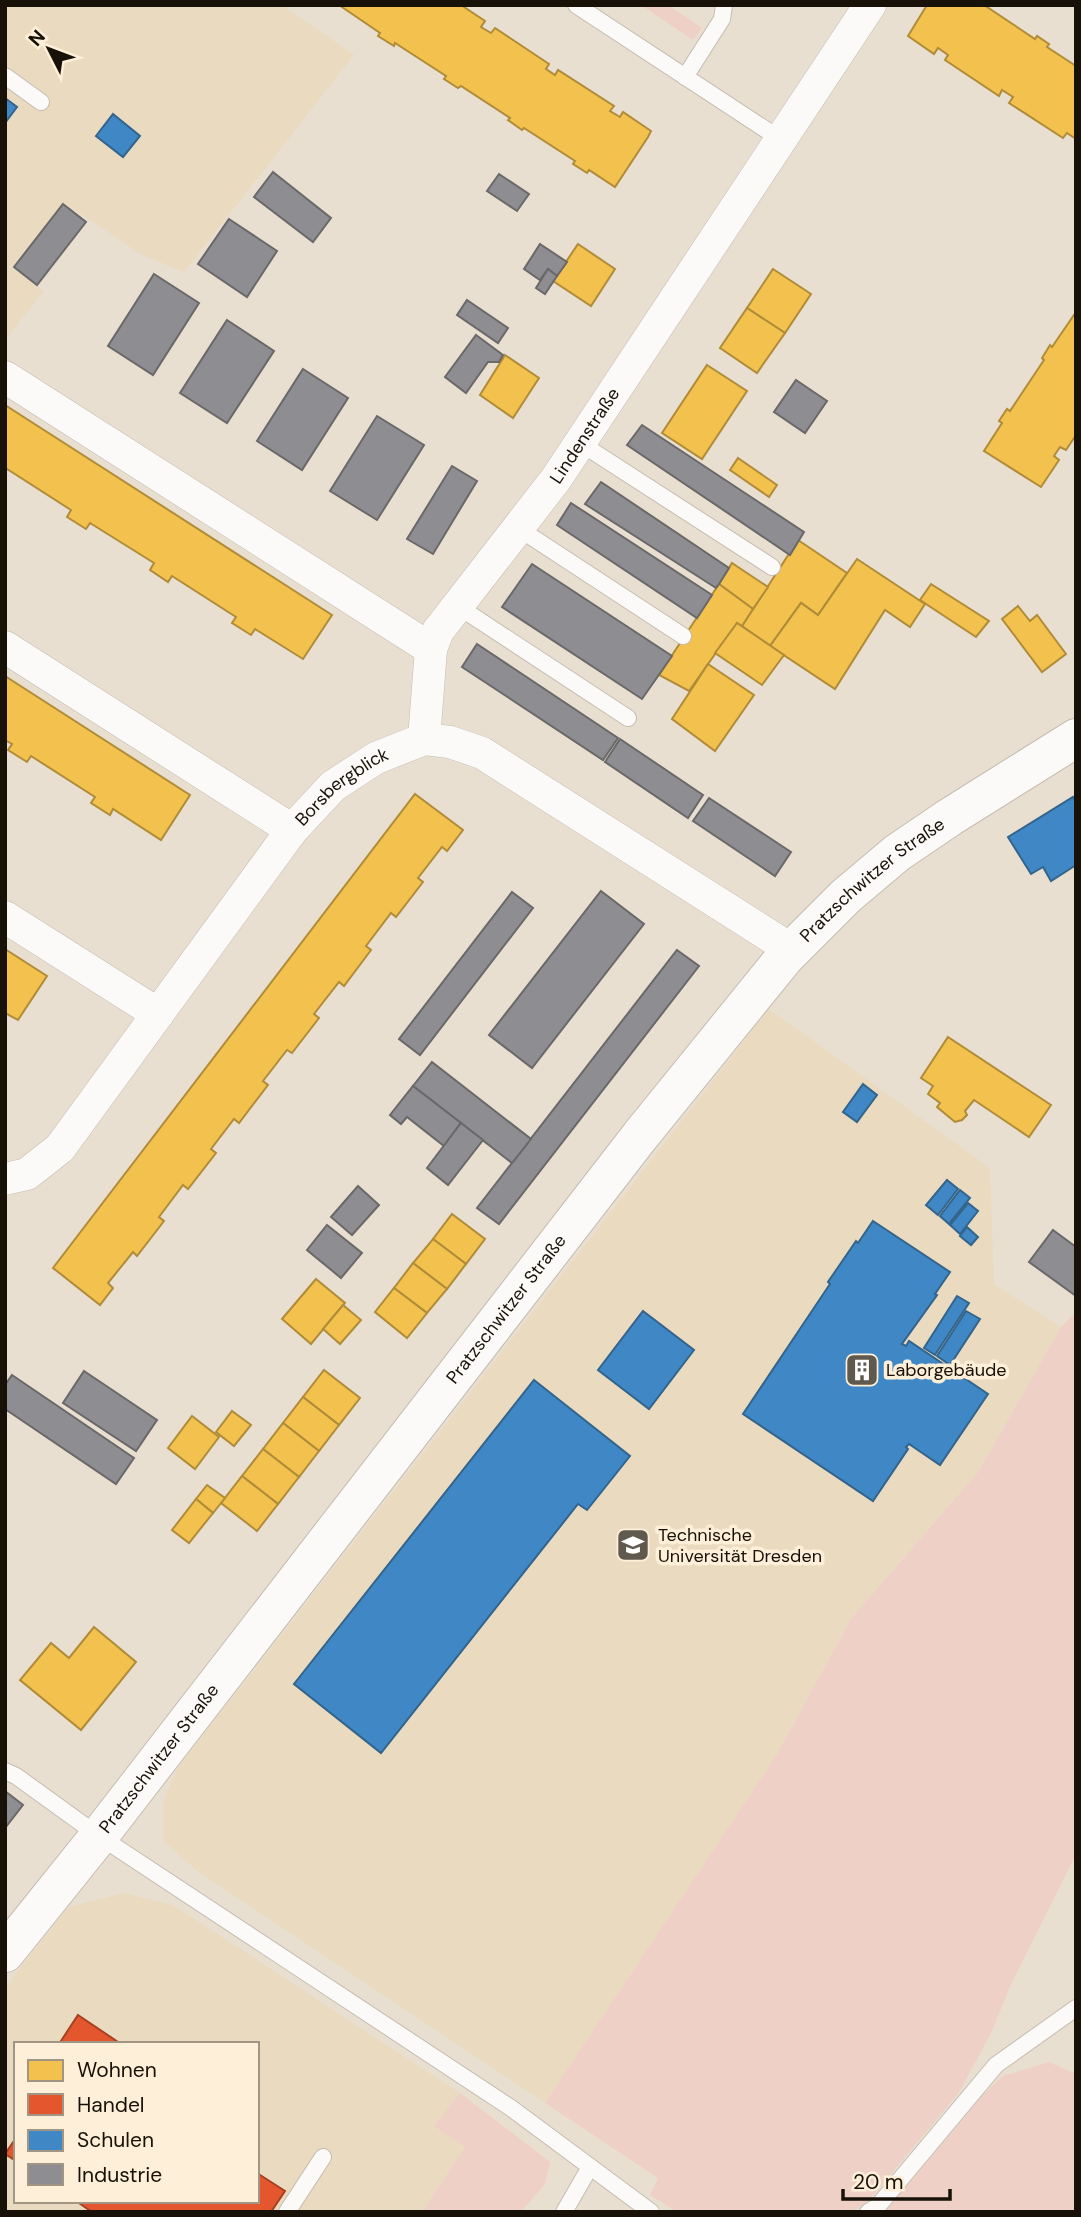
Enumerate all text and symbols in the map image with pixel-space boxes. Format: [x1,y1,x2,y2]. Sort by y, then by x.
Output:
north arrow [14,14,84,84]
text: N [23,24,51,51]
street label: Lindenstraße [544,383,625,488]
street label: Borsbergblick [290,742,392,831]
street label: Pratzschwitzer Straße [795,812,949,947]
street label: Pratzschwitzer Straße [441,1230,572,1389]
building icon: Laborgebäude [843,1351,881,1389]
place label: Laborgebäude [886,1358,1006,1382]
place label: Technische Universität Dresden [658,1523,822,1568]
school or university icon: Technische Universität Dresden [614,1526,652,1564]
street label: Pratzschwitzer Straße [94,1679,224,1838]
legend [14,2042,259,2203]
text: Wohnen [77,2056,157,2084]
text: Handel [77,2091,145,2119]
text: Schulen [77,2126,154,2154]
scale bar [843,2158,950,2202]
text: Industrie [77,2161,162,2189]
text: 20 m [853,2168,904,2196]

